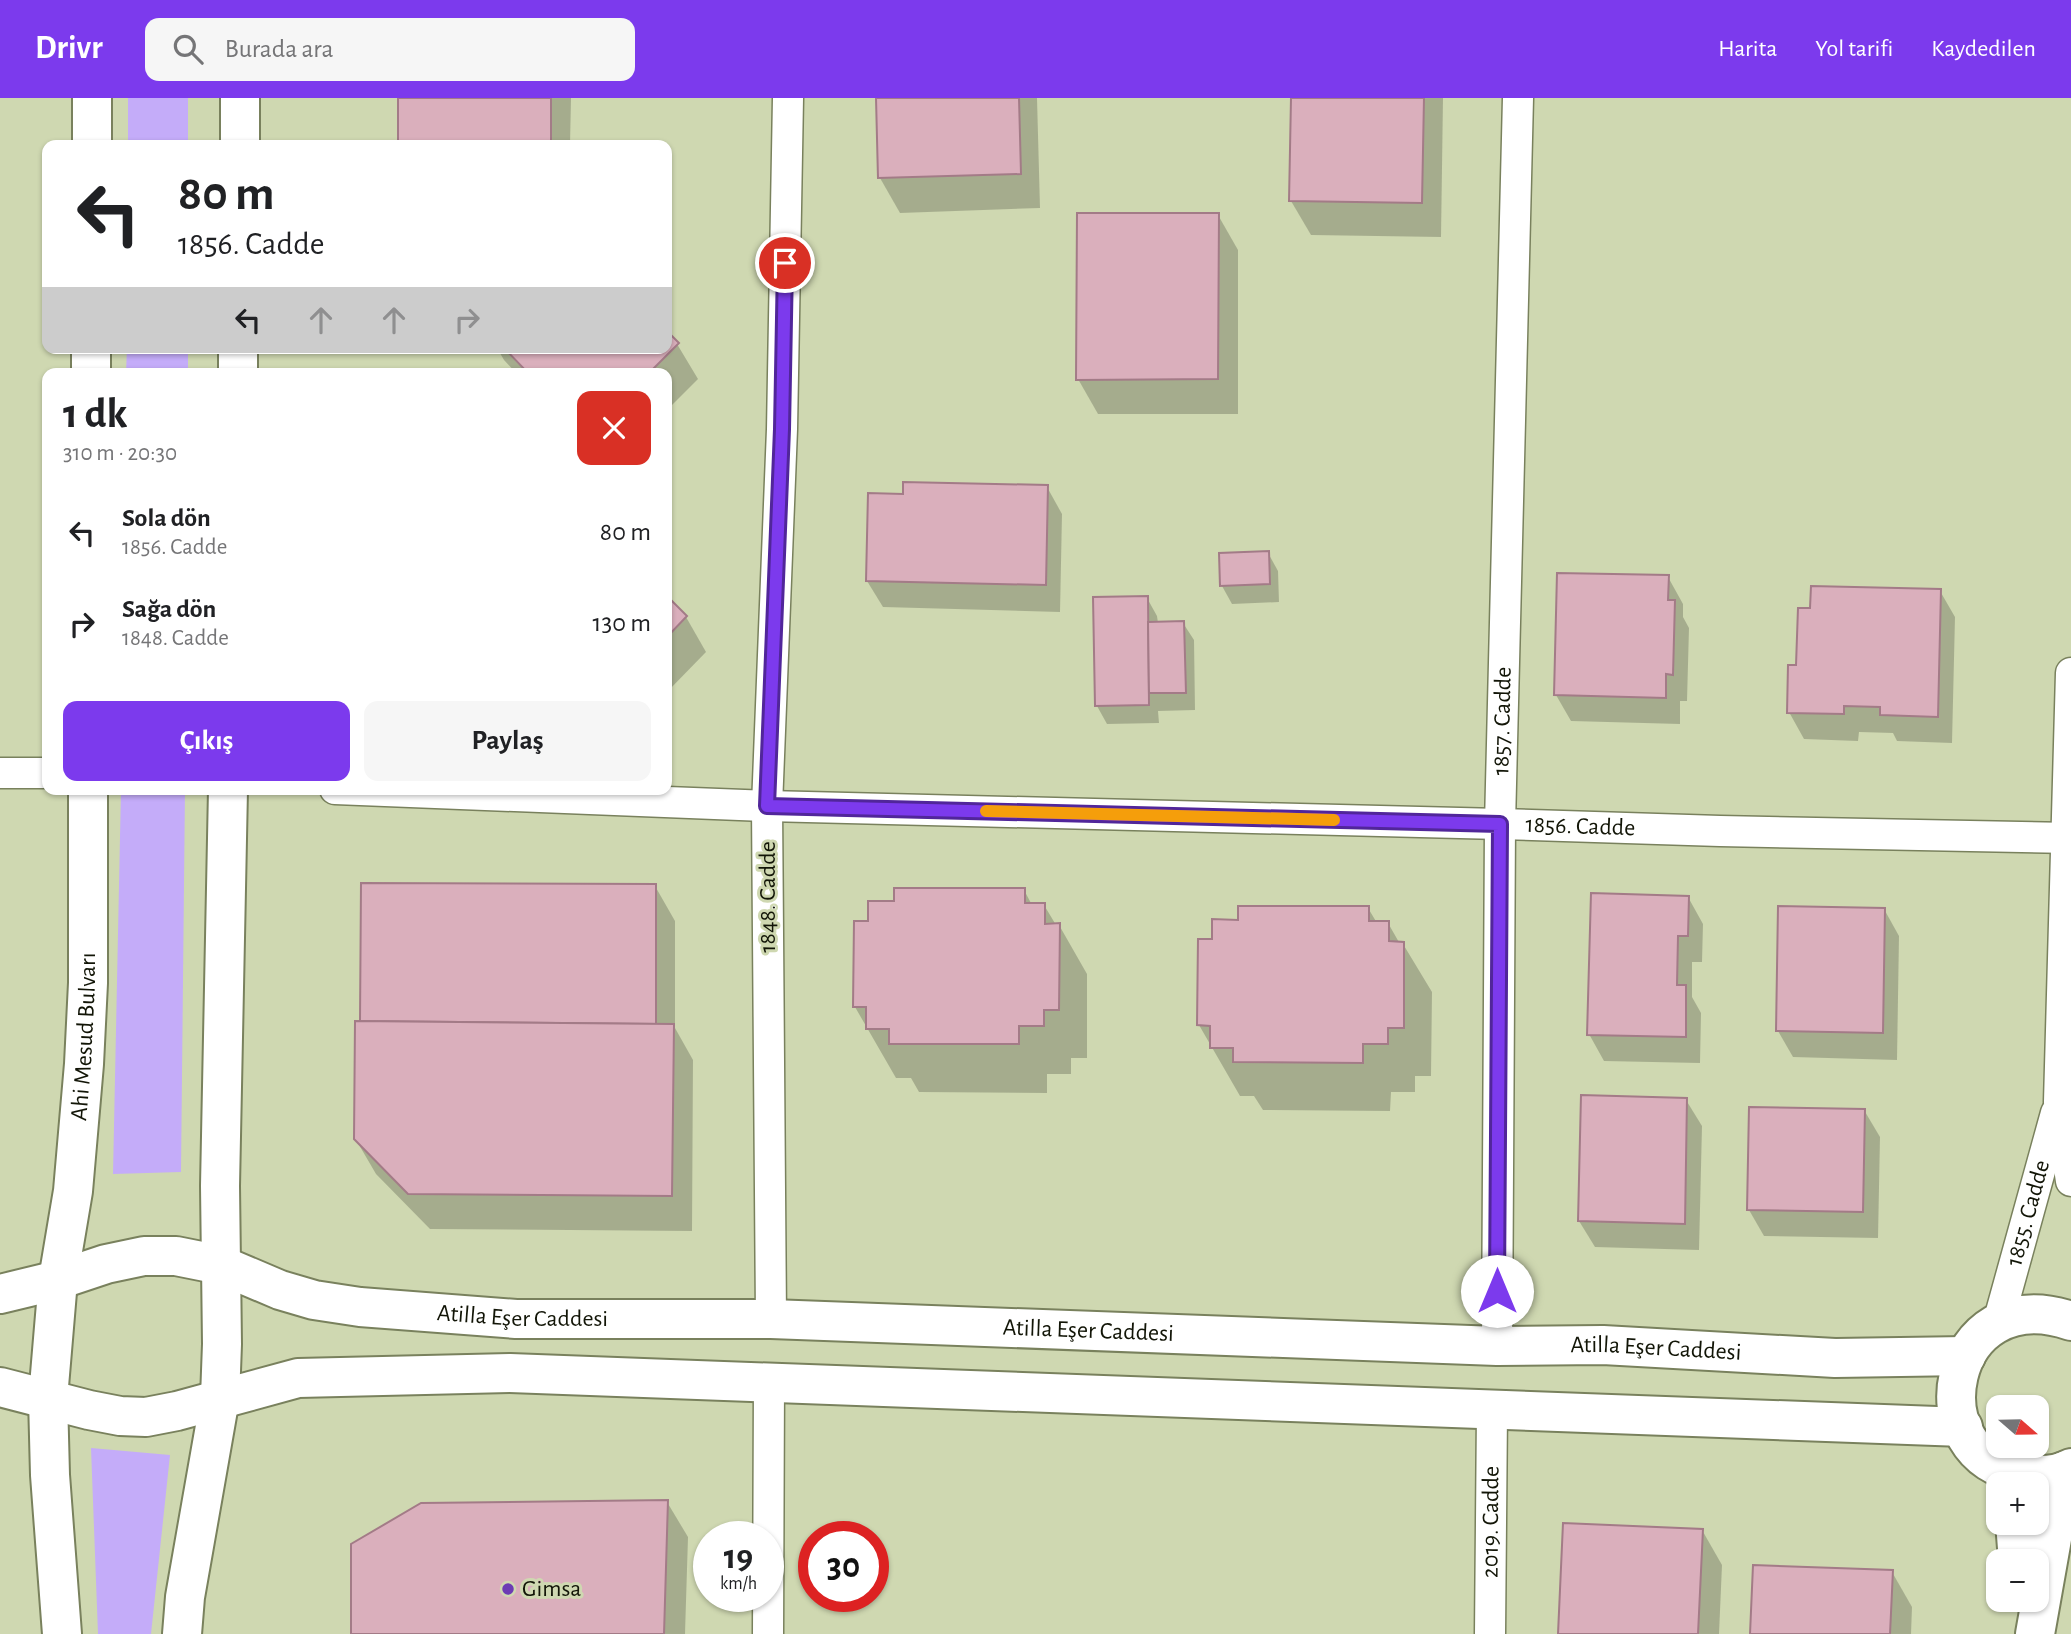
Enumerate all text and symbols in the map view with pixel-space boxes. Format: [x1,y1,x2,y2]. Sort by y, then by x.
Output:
search box [145,18,635,81]
icon: search [169,30,207,68]
text: Drivr [35,32,103,65]
text: Burada ara [225,36,334,62]
text: Harita [1718,37,1777,61]
text: Yol tarifi [1815,37,1893,61]
text: Kaydedilen [1931,37,2036,61]
icon: left [63,168,154,259]
text: 80 m [178,170,275,219]
text: 1856. Cadde [178,228,325,260]
pin [755,233,815,293]
icon: arrive [766,244,804,282]
icon: left [229,301,267,339]
icon: ahead [302,301,340,339]
icon: ahead [375,301,413,339]
icon: right [448,301,486,339]
button: close [577,391,651,465]
text: 1 dk [63,393,127,435]
text: 310 m · 20:30 [63,442,177,465]
text: Sola dön [122,505,211,531]
icon: left [63,514,101,552]
text: 80 m [600,519,651,545]
text: 1856. Cadde [122,536,227,559]
text: Sağa dön [122,596,216,622]
icon: right [63,605,101,643]
text: 130 m [593,610,651,636]
text: 1848. Cadde [122,627,229,650]
street label: 1857. Cadde [1489,666,1516,776]
button: Çıkış [63,701,350,781]
button: Paylaş [364,701,651,781]
street label: 1856. Cadde [1525,813,1636,840]
street label: 1848. Cadde [756,841,780,953]
street label: Ahi Mesud Bulvarı [67,952,100,1122]
street label: 1855. Cadde [2002,1158,2054,1269]
position arrow [1460,1254,1534,1328]
street label: Atilla Eşer Caddesi [436,1301,608,1331]
street label: Atilla Eşer Caddesi [1002,1316,1174,1346]
street label: Atilla Eşer Caddesi [1570,1333,1742,1365]
north arrow [1986,1395,2049,1458]
map controls [1986,1395,2049,1612]
street label: 2019. Cadde [1478,1466,1504,1578]
button: + [1986,1472,2049,1535]
speed limit sign: 30 [798,1521,889,1612]
text: 19 [724,1540,753,1575]
button: − [1986,1549,2049,1612]
text: km/h [720,1575,757,1593]
place label: Gimsa [522,1577,581,1601]
marker: Gimsa [500,1581,516,1597]

